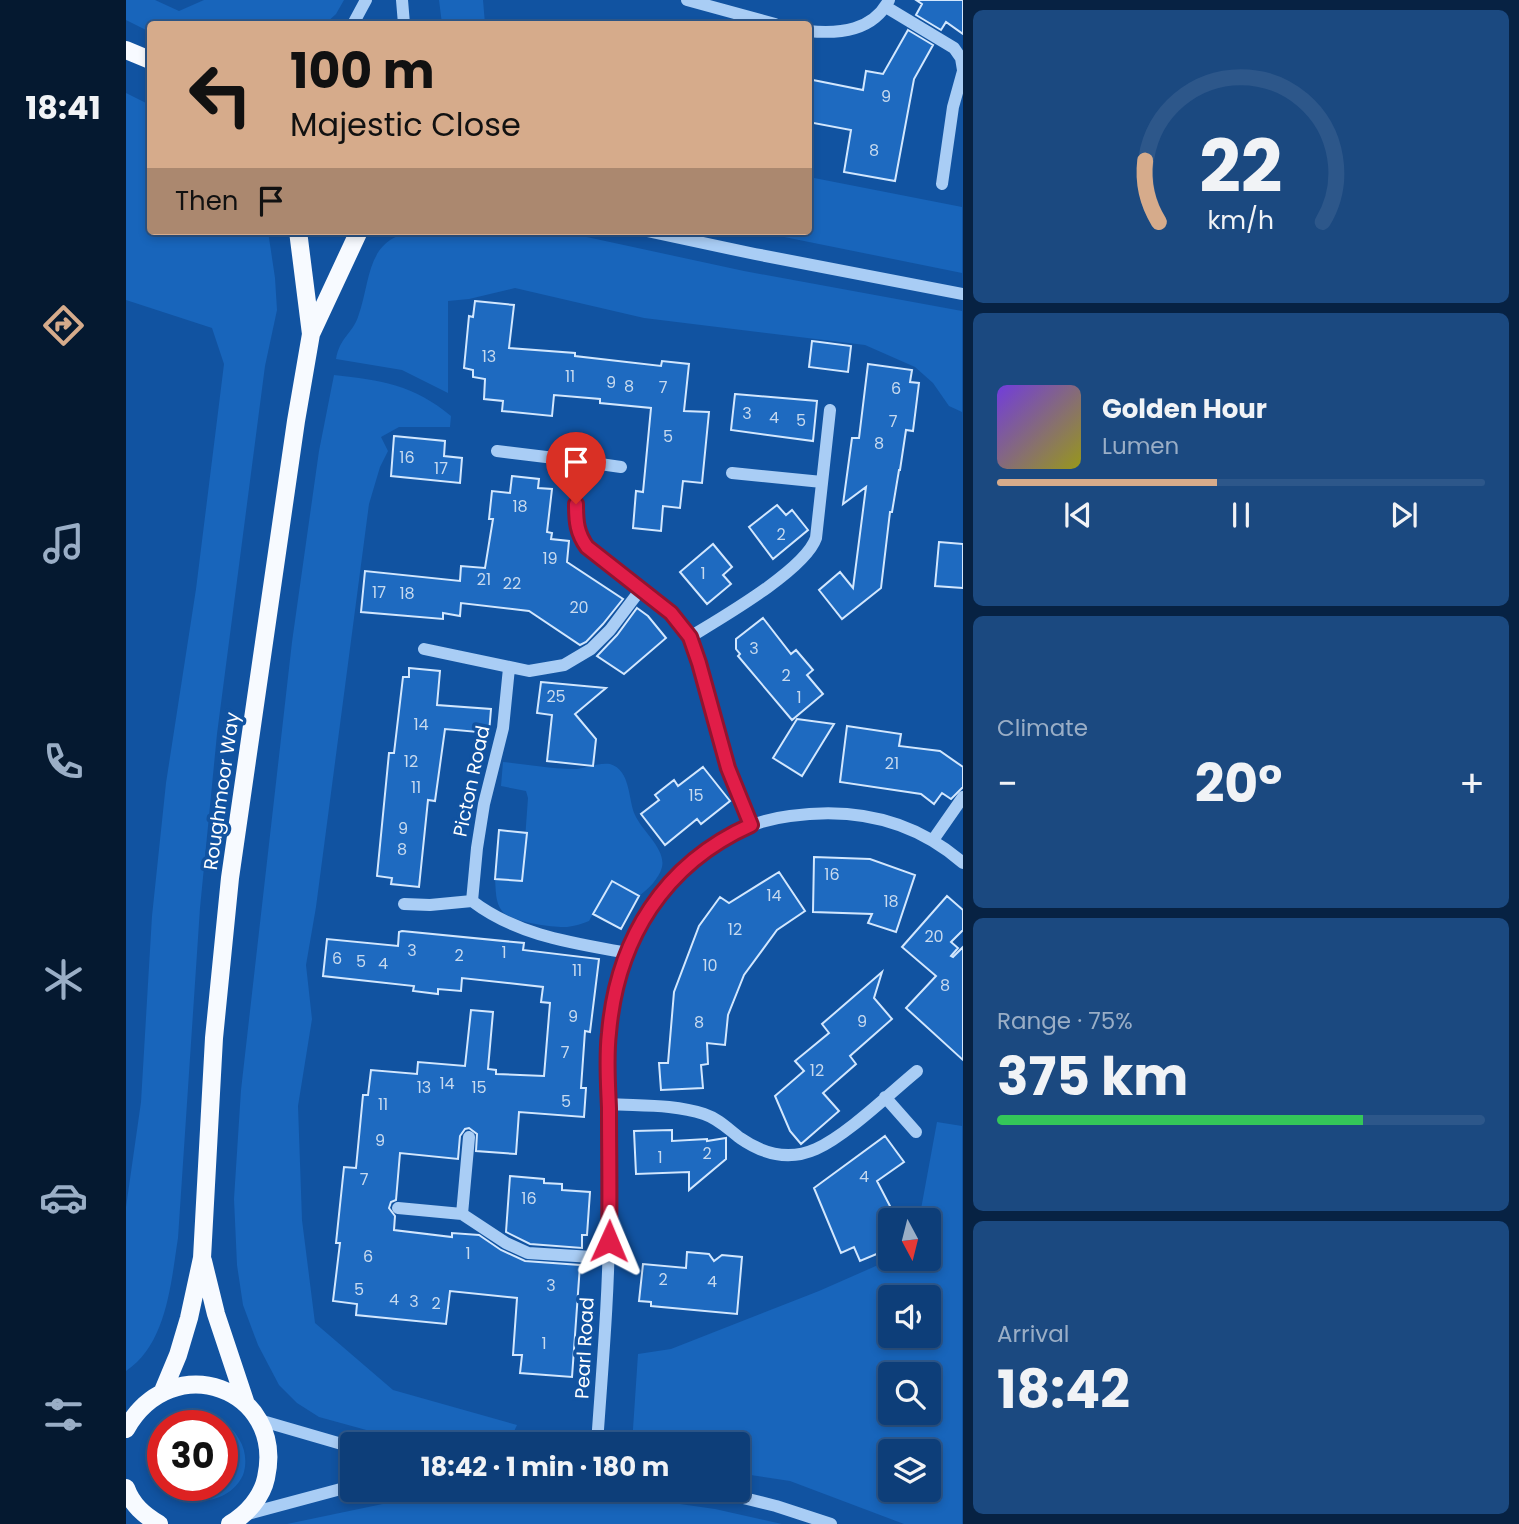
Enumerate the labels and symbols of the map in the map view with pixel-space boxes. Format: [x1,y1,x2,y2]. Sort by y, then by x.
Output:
house number: 9 [881,85,891,108]
house number: 8 [869,139,879,162]
house number: 13 [482,345,496,368]
house number: 11 [565,365,575,388]
house number: 9 [606,371,616,394]
house number: 8 [624,375,634,398]
house number: 7 [659,376,668,399]
house number: 6 [891,377,901,400]
house number: 3 [742,402,752,425]
house number: 4 [769,406,779,429]
house number: 5 [796,409,806,432]
house number: 7 [889,410,898,433]
house number: 5 [663,425,673,448]
pin [546,432,606,504]
house number: 8 [874,432,884,455]
house number: 16 [399,446,415,469]
house number: 17 [434,457,448,480]
house number: 18 [512,495,528,518]
house number: 2 [776,523,786,546]
house number: 19 [542,547,558,570]
house number: 1 [700,562,706,585]
house number: 21 [477,568,491,591]
house number: 22 [503,572,521,595]
house number: 17 [372,581,386,604]
house number: 18 [399,582,415,605]
house number: 20 [569,596,589,619]
house number: 3 [749,637,759,660]
house number: 2 [781,664,791,687]
house number: 25 [546,685,566,708]
house number: 1 [796,686,802,709]
street label: Roughmoor Way [197,710,246,872]
house number: 14 [413,713,429,736]
street label: Picton Road [447,723,496,839]
house number: 12 [404,750,418,773]
house number: 21 [885,752,899,775]
house number: 11 [411,776,421,799]
house number: 15 [688,784,704,807]
house number: 9 [398,817,408,840]
house number: 8 [397,838,407,861]
house number: 16 [824,863,840,886]
house number: 14 [766,884,782,907]
house number: 18 [883,890,899,913]
house number: 12 [728,918,742,941]
house number: 20 [924,925,944,948]
house number: 3 [407,939,417,962]
house number: 1 [501,941,507,964]
house number: 2 [454,944,464,967]
house number: 6 [332,947,342,970]
house number: 5 [356,950,366,973]
house number: 4 [378,952,388,975]
house number: 10 [702,954,718,977]
house number: 11 [572,959,582,982]
house number: 8 [940,974,950,997]
house number: 9 [568,1005,578,1028]
house number: 9 [857,1010,867,1033]
house number: 8 [694,1011,704,1034]
house number: 7 [561,1041,570,1064]
house number: 12 [810,1059,824,1082]
house number: 14 [439,1072,455,1095]
house number: 13 [417,1076,431,1099]
house number: 15 [471,1076,487,1099]
house number: 5 [561,1090,571,1113]
house number: 11 [378,1093,388,1116]
house number: 9 [375,1129,385,1152]
house number: 2 [702,1142,712,1165]
house number: 1 [657,1146,663,1169]
house number: 4 [859,1165,869,1188]
house number: 7 [360,1168,369,1191]
house number: 16 [521,1187,537,1210]
position arrow [572,1204,646,1278]
north arrow [878,1208,942,1270]
house number: 1 [465,1242,471,1265]
house number: 6 [363,1245,373,1268]
house number: 2 [658,1268,668,1291]
house number: 4 [707,1270,717,1293]
house number: 3 [546,1274,556,1297]
house number: 5 [354,1278,364,1301]
house number: 4 [389,1288,399,1311]
house number: 3 [409,1290,419,1313]
house number: 2 [431,1292,441,1315]
street label: Pearl Road [568,1296,601,1400]
house number: 1 [541,1332,547,1355]
speed limit sign: 30 [147,1410,238,1501]

